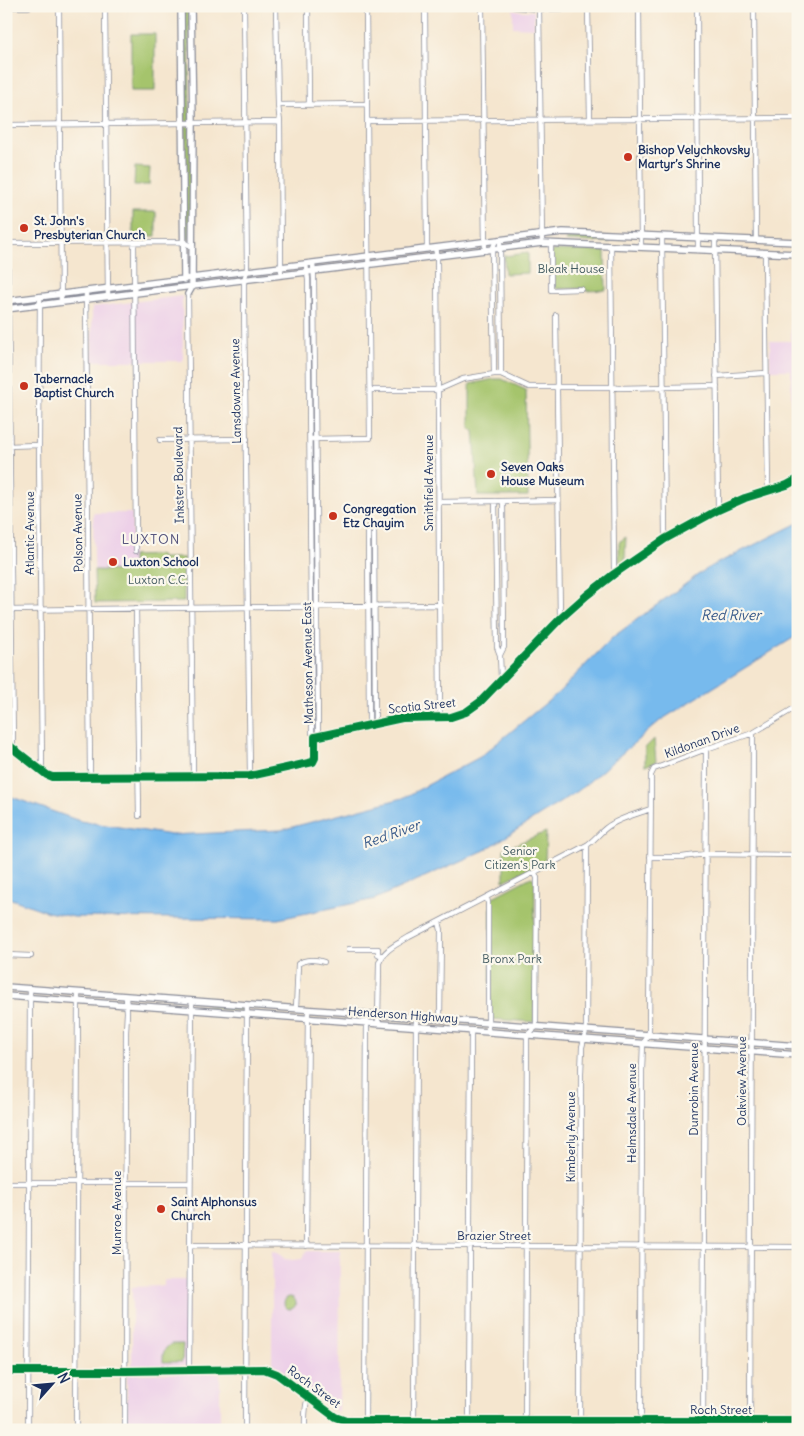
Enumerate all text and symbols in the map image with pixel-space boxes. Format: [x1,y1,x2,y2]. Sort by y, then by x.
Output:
place label: Bishop Velychkovsky Martyr’s Shrine [638,142,751,172]
marker: Bishop Velychkovsky Martyr’s Shrine [622,151,634,163]
place label: St. John's Presbyterian Church [34,213,145,243]
marker: St. John's Presbyterian Church [18,222,30,234]
park label: Bleak House [537,261,605,276]
street label: Lansdowne Avenue [227,338,244,444]
place label: Tabernacle Baptist Church [34,371,114,401]
marker: Tabernacle Baptist Church [18,380,30,392]
street label: Inkster Boulevard [170,426,187,524]
street label: Smithfield Avenue [421,435,436,531]
place label: Seven Oaks House Museum [501,459,585,488]
marker: Seven Oaks House Museum [485,468,497,480]
street label: Atlantic Avenue [22,491,37,575]
street label: Polson Avenue [69,494,86,572]
place label: Congregation Etz Chayim [343,501,416,531]
marker: Congregation Etz Chayim [327,510,339,522]
district label: LUXTON [122,530,180,548]
place label: Luxton School [123,554,199,569]
marker: Luxton School [107,556,119,568]
park label: Luxton C.C. [128,572,188,587]
street label: Matheson Avenue East [299,602,316,724]
water label: Red River [701,606,763,624]
street label: Scotia Street [387,694,456,717]
street label: Kildonan Drive [662,720,741,761]
water label: Red River [360,815,424,852]
park label: Senior Citizen's Park [484,843,556,872]
park label: Bronx Park [482,951,542,966]
street label: Henderson Highway [348,1003,459,1026]
street label: Oakview Avenue [734,1036,749,1126]
street label: Dunrobin Avenue [686,1042,701,1136]
street label: Helmsdale Avenue [624,1063,639,1163]
street label: Kimberly Avenue [563,1091,578,1183]
street label: Munroe Avenue [109,1171,124,1255]
place label: Saint Alphonsus Church [171,1194,257,1223]
marker: Saint Alphonsus Church [155,1203,167,1215]
street label: Brazier Street [457,1228,531,1243]
north arrow [28,1358,78,1408]
street label: Roch Street [285,1362,344,1411]
text: N [53,1370,74,1386]
street label: Roch Street [690,1402,752,1417]

